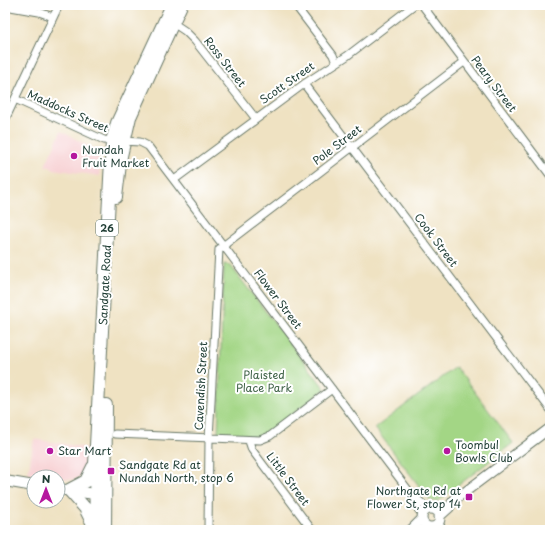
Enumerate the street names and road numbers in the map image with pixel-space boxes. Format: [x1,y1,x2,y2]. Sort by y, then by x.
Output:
street label: Ross Street [200,33,251,91]
street label: Peary Street [468,52,522,116]
street label: Scott Street [256,57,318,108]
street label: Maddocks Street [25,85,112,136]
street label: Pole Street [309,120,365,169]
street label: Cook Street [410,209,463,271]
road number: 26 [96,220,118,236]
street label: Sandgate Road [94,244,115,326]
street label: Flower Street [250,265,307,333]
street label: Cavendish Street [190,341,211,431]
street label: Little Street [263,448,314,509]

